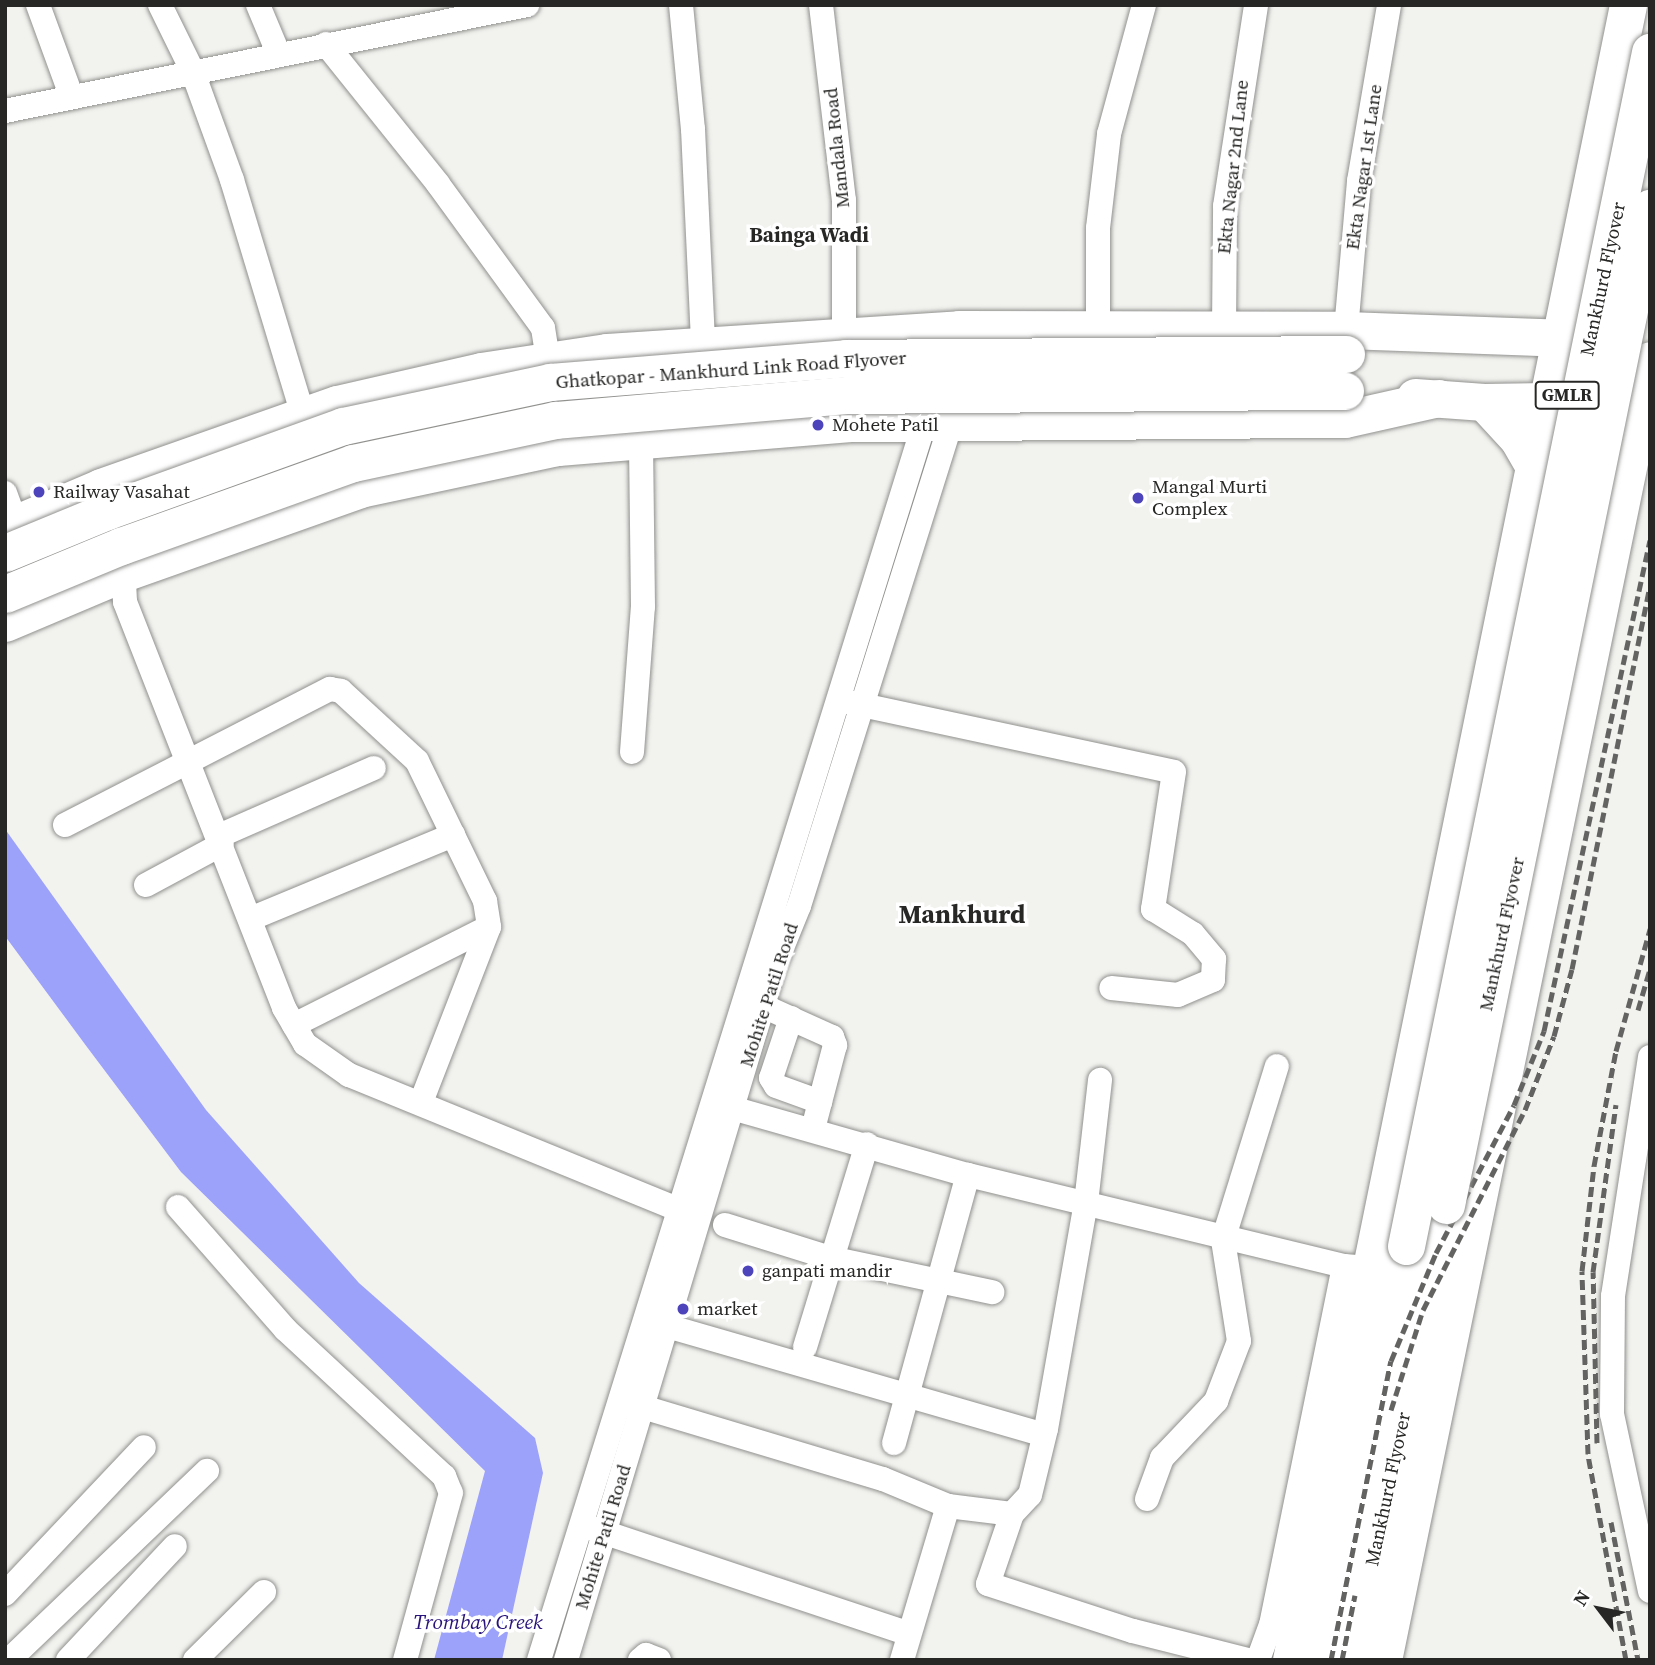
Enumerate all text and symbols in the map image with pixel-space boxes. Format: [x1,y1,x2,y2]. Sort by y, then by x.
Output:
street label: Ekta Nagar 2nd Lane [1213,79,1253,255]
street label: Ekta Nagar 1st Lane [1341,83,1387,251]
street label: Mandala Road [819,87,855,209]
street label: Mankhurd Flyover [1576,200,1630,358]
district label: Bainga Wadi [749,222,869,248]
street label: Ghatkopar - Mankhurd Link Road Flyover [555,346,907,394]
road number: GMLR [1534,380,1600,410]
place label: Mohete Patil [832,414,939,436]
marker: Mohete Patil [810,417,826,433]
place label: Mangal Murti Complex [1152,476,1267,520]
place label: Railway Vasahat [53,481,190,503]
marker: Railway Vasahat [31,484,47,500]
marker: Mangal Murti Complex [1130,490,1146,506]
street label: Mankhurd Flyover [1475,855,1529,1013]
district label: Mankhurd [899,899,1025,931]
street label: Mohite Patil Road [735,920,803,1070]
place label: ganpati mandir [762,1260,892,1282]
marker: ganpati mandir [740,1263,756,1279]
place label: market [697,1298,757,1320]
marker: market [675,1301,691,1317]
street label: Mankhurd Flyover [1361,1410,1415,1568]
street label: Mohite Patil Road [570,1462,636,1612]
north arrow [1564,1574,1634,1644]
text: N [1566,1585,1596,1611]
water label: Trombay Creek [413,1609,543,1635]

